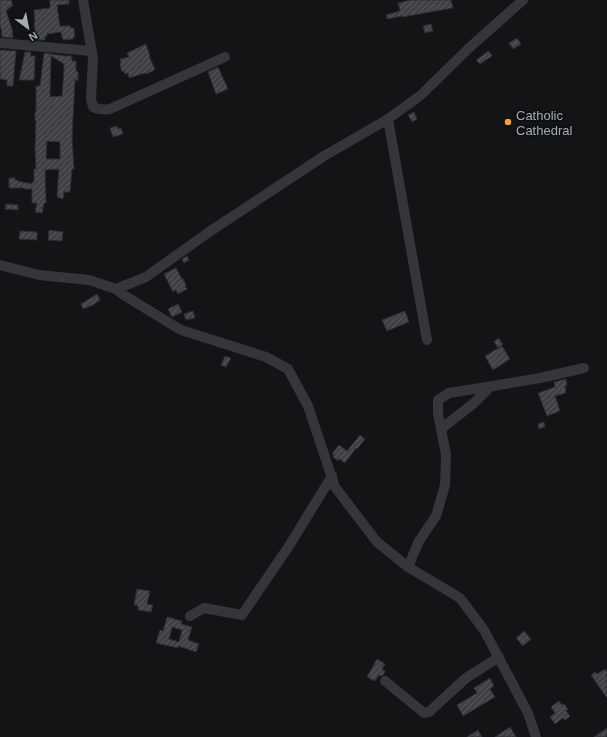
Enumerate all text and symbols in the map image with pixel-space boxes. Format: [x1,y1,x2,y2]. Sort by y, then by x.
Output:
north arrow [8,8,48,48]
text: N [27,29,40,44]
place label: Catholic Cathedral [516,108,572,138]
marker: Catholic Cathedral [503,117,513,127]

